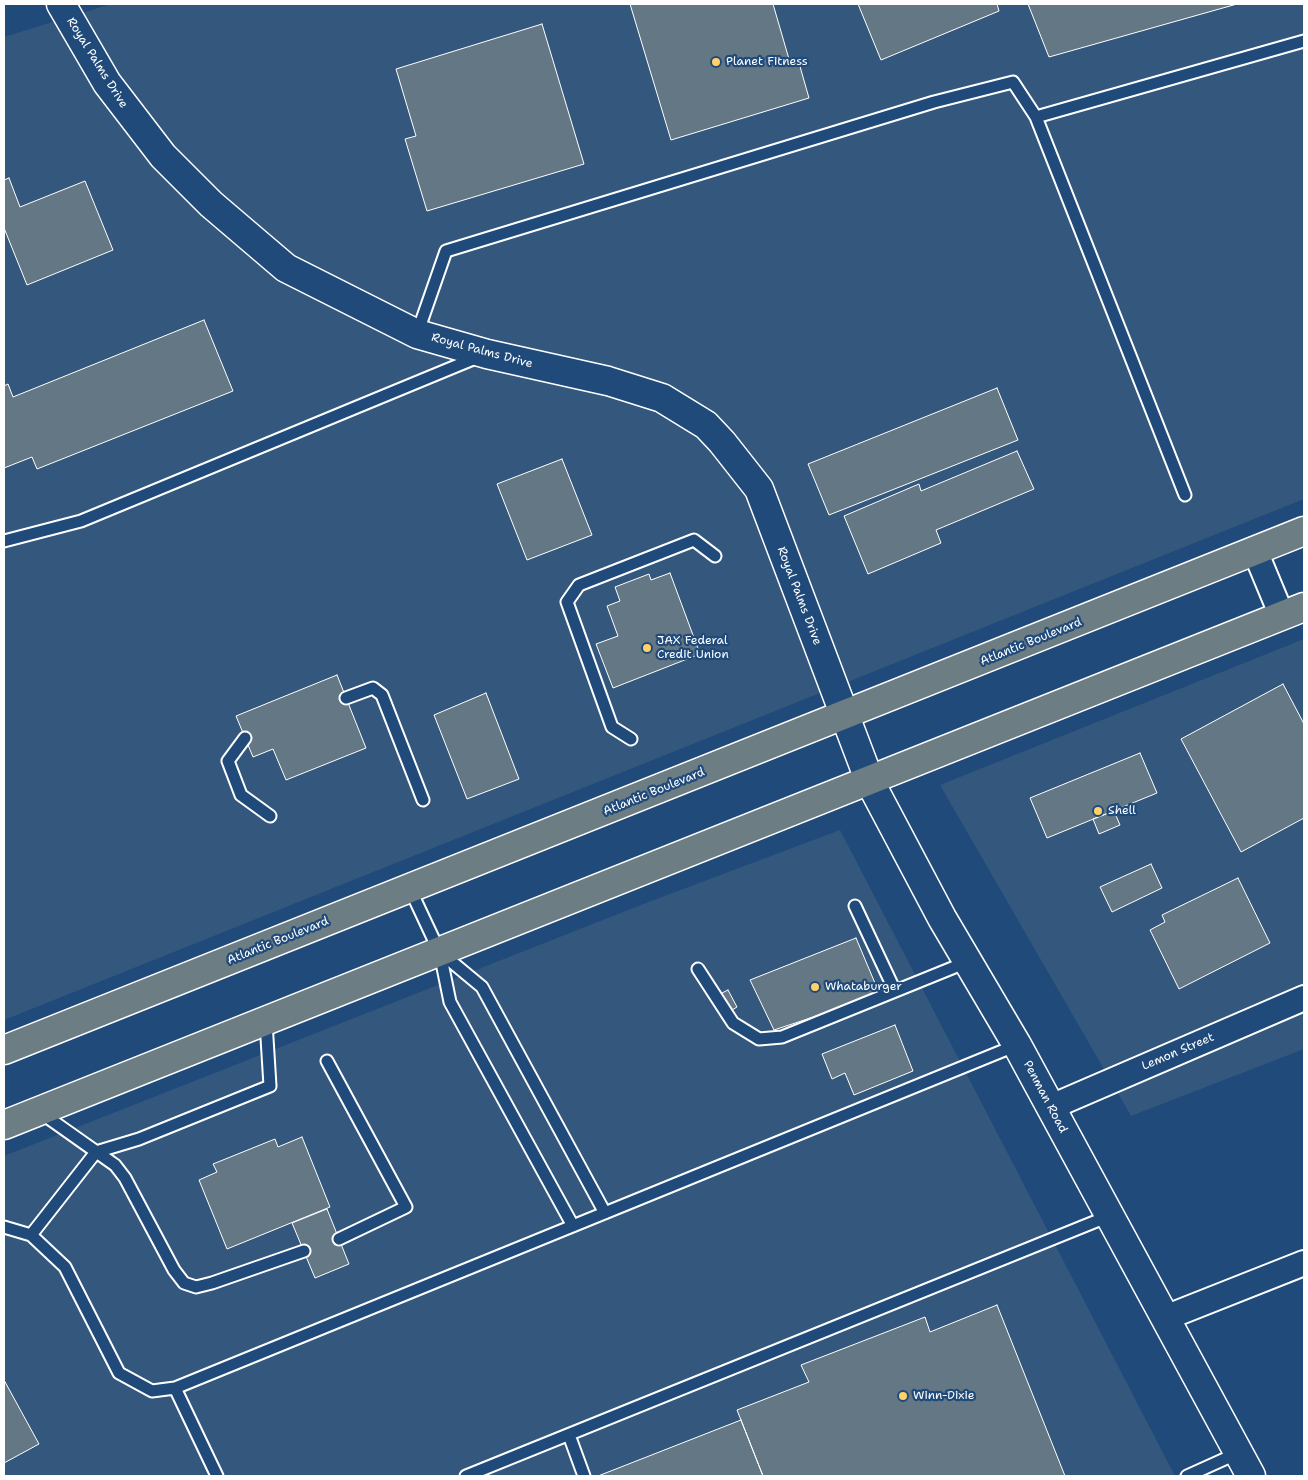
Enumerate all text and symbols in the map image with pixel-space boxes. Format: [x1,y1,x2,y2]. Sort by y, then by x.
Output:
street label: Royal Palms Drive [63,15,131,111]
place label: Planet Fitness [726,55,808,69]
marker: Planet Fitness [710,56,722,68]
street label: Royal Palms Drive [430,331,534,371]
street label: Royal Palms Drive [774,545,824,647]
street label: Atlantic Boulevard [978,615,1084,669]
place label: JAX Federal Credit Union [657,634,729,662]
marker: JAX Federal Credit Union [641,642,653,654]
street label: Atlantic Boulevard [601,765,707,819]
place label: Shell [1108,804,1136,818]
marker: Shell [1092,805,1104,817]
street label: Atlantic Boulevard [225,914,331,968]
place label: Whataburger [825,980,902,994]
marker: Whataburger [809,981,821,993]
street label: Lemon Street [1140,1030,1216,1074]
street label: Penman Road [1020,1058,1070,1136]
place label: Winn-Dixie [913,1389,975,1403]
marker: Winn-Dixie [897,1390,909,1402]

